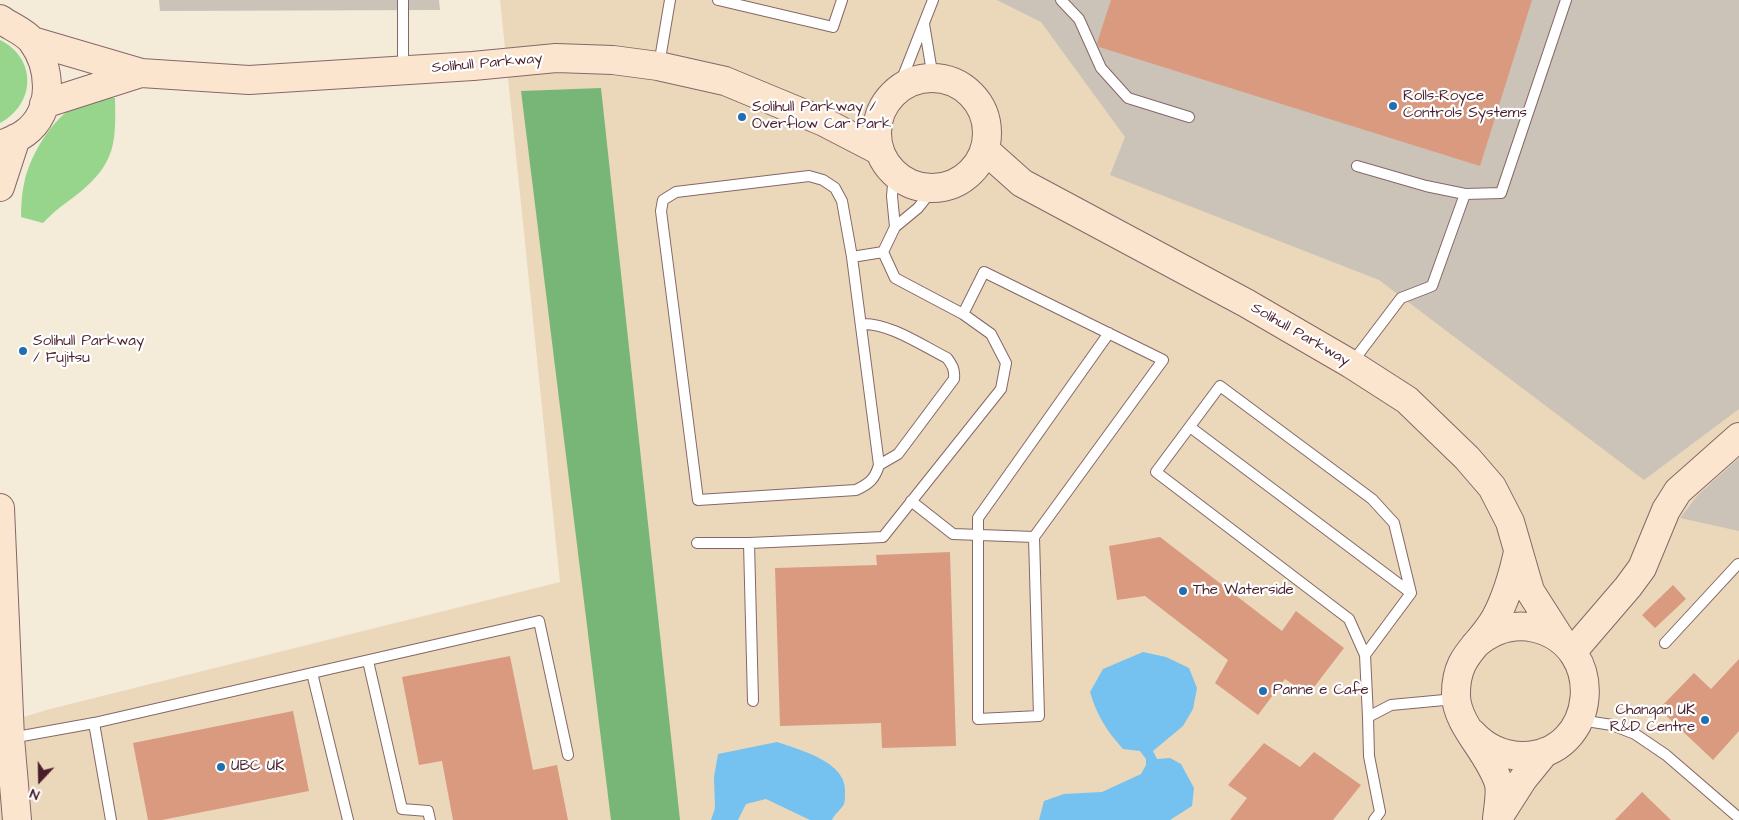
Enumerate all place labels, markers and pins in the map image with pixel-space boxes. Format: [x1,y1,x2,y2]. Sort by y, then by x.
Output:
place label: Rolls-Royce Controls Systems [1403,88,1527,123]
place label: Solihull Parkway / Overflow Car Park [752,99,891,134]
marker: Rolls-Royce Controls Systems [1387,100,1399,112]
marker: Solihull Parkway / Overflow Car Park [736,111,748,123]
place label: Solihull Parkway / Fujitsu [33,333,144,368]
marker: Solihull Parkway / Fujitsu [17,345,29,357]
place label: The Waterside [1193,582,1294,600]
marker: The Waterside [1177,585,1189,597]
place label: Panne e Cafe [1273,682,1369,700]
marker: Panne e Cafe [1257,685,1269,697]
place label: Changan UK R&D Centre [1610,702,1695,737]
marker: Changan UK R&D Centre [1699,714,1711,726]
place label: UBC UK [231,758,284,776]
marker: UBC UK [215,761,227,773]

